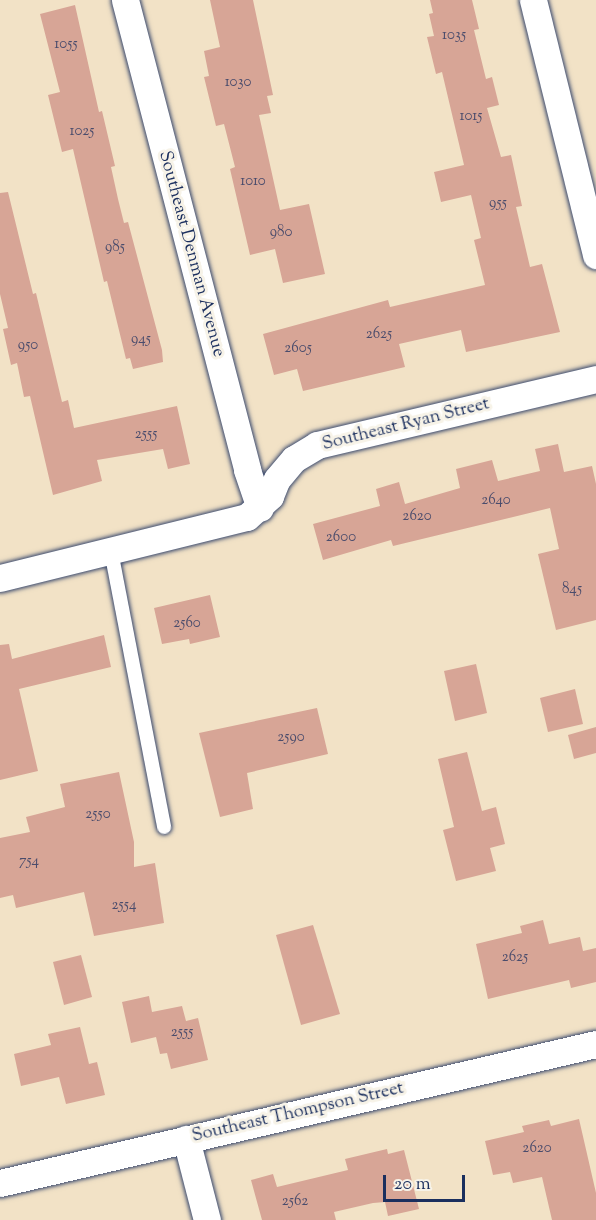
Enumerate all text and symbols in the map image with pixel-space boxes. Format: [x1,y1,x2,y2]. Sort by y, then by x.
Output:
house number: 1035 [442,27,466,45]
house number: 1055 [54,36,78,54]
house number: 1030 [225,74,251,92]
house number: 1015 [460,108,482,126]
house number: 1025 [70,123,94,141]
street label: Southeast Denman Avenue [153,149,229,359]
house number: 1010 [240,173,266,191]
house number: 955 [489,195,507,213]
house number: 980 [270,224,292,242]
house number: 985 [105,239,125,257]
house number: 2625 [366,326,392,344]
house number: 945 [131,331,151,349]
house number: 950 [18,337,38,355]
house number: 2605 [284,340,312,358]
street label: Southeast Ryan Street [320,394,492,456]
house number: 2555 [135,426,157,444]
house number: 2640 [481,492,511,510]
house number: 2620 [402,508,432,526]
house number: 2600 [326,529,356,547]
house number: 845 [562,581,582,599]
house number: 2560 [173,615,201,633]
house number: 2590 [277,729,305,747]
house number: 2550 [85,806,111,824]
house number: 754 [19,853,39,871]
house number: 2554 [112,897,136,915]
house number: 2625 [502,949,528,967]
house number: 2555 [171,1024,193,1042]
street label: Southeast Thompson Street [190,1078,406,1148]
house number: 2620 [522,1140,552,1158]
scale bar [386,1163,468,1201]
text: 20 m [394,1172,431,1198]
house number: 2562 [282,1193,308,1211]

